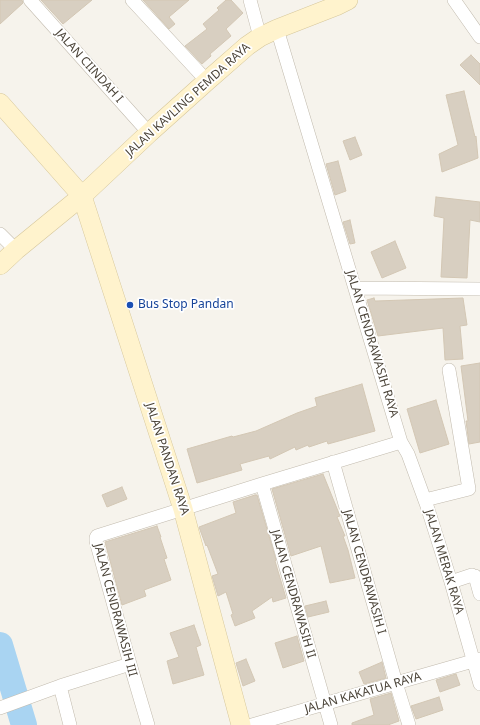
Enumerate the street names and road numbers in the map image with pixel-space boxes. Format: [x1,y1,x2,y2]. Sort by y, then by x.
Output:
street label: JALAN CIINDAH I [52,26,126,106]
street label: JALAN KAVLING PEMDA RAYA [123,40,253,160]
street label: JALAN CENDRAWASIH RAYA [343,269,401,419]
street label: JALAN PANDAN RAYA [142,401,192,517]
street label: JALAN CENDRAWASIH I [339,508,389,636]
street label: JALAN MERAK RAYA [421,508,467,616]
street label: JALAN CENDRAWASIH II [268,528,318,660]
street label: JALAN CENDRAWASIH III [90,542,140,678]
street label: JALAN KAKATUA RAYA [303,669,423,717]

